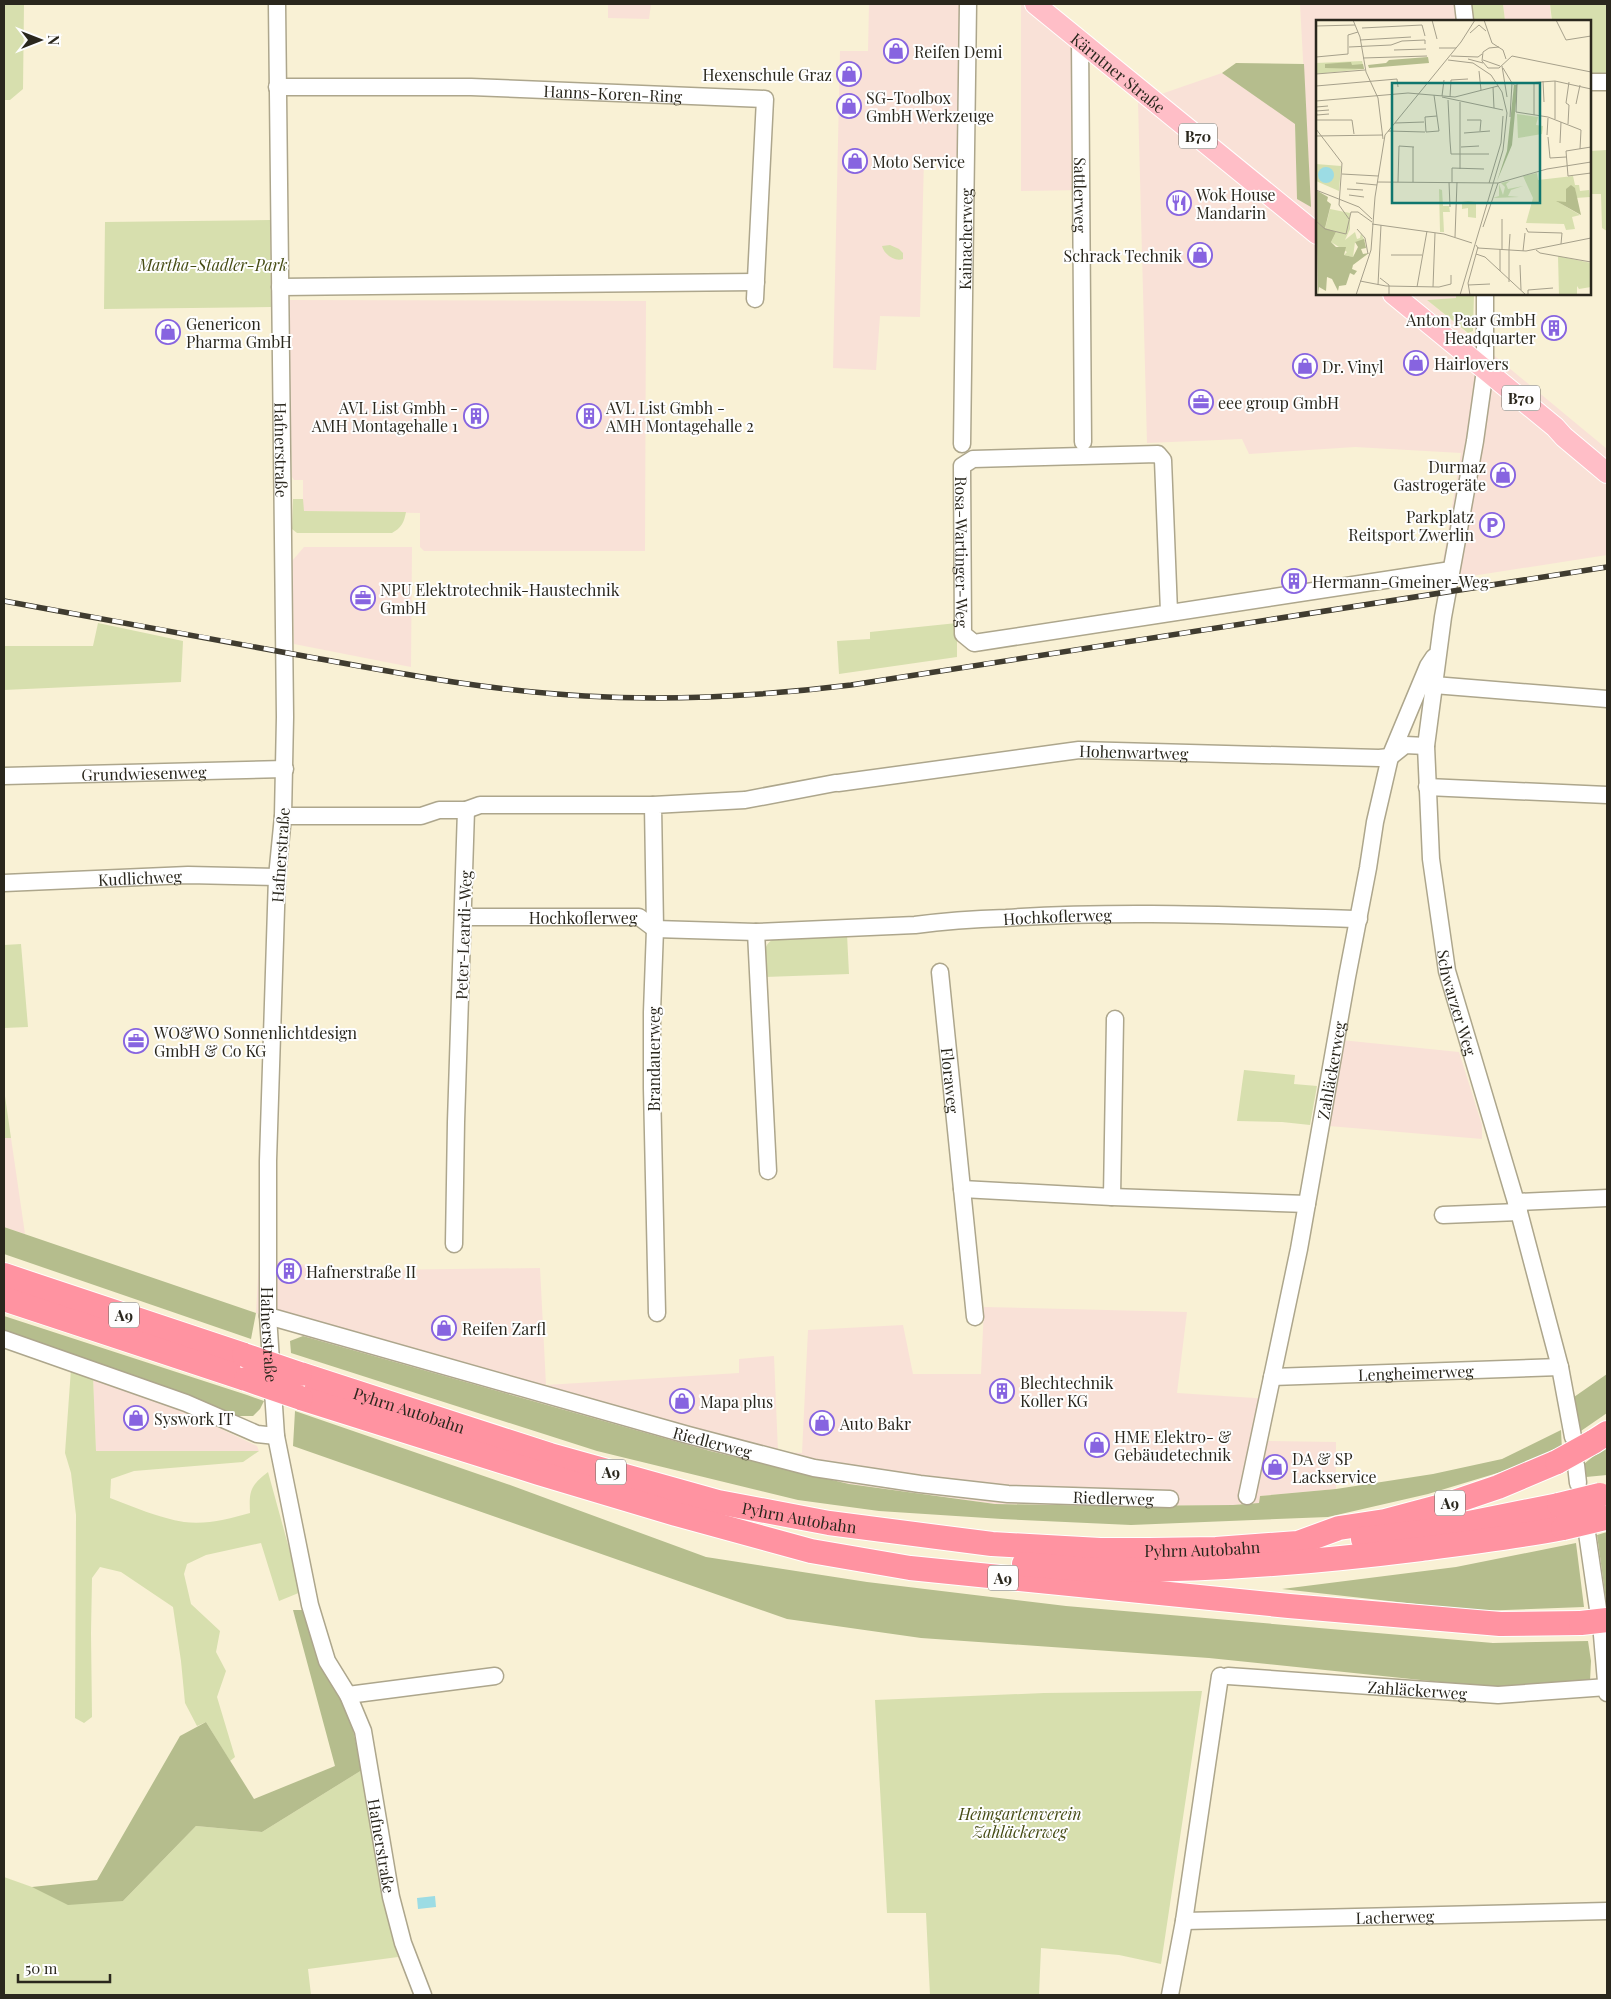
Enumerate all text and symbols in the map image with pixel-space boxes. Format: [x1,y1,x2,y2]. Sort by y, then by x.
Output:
north arrow [15,15,65,65]
inset map [1316,20,1591,295]
street label: Kärntner Straße [1067,27,1170,117]
text: N [44,35,63,45]
shop icon: Reifen Demi [883,38,909,64]
place label: Reifen Demi [914,41,1003,62]
shop icon: Hexenschule Graz [836,61,862,87]
place label: Hexenschule Graz [703,64,832,85]
street label: Hanns-Koren-Ring [543,79,683,106]
place label: SG-Toolbox GmbH Werkzeuge [866,87,994,126]
shop icon: SG-Toolbox GmbH Werkzeuge [836,93,862,119]
road number: B70 [1179,124,1217,148]
shop icon: Moto Service [842,148,868,174]
place label: Moto Service [872,151,965,172]
street label: Sattlerweg [1070,157,1092,233]
place label: Wok House Mandarin [1195,184,1276,223]
street label: Kainacherweg [954,187,976,290]
restaurant icon: Wok House Mandarin [1166,190,1192,216]
shop icon: Schrack Technik [1187,242,1213,268]
place label: Schrack Technik [1064,245,1182,266]
park label: Martha-Stadler-Park [137,254,288,275]
place label: Anton Paar GmbH Headquarter [1405,309,1536,348]
place label: Genericon Pharma GmbH [186,313,292,352]
building icon: Anton Paar GmbH Headquarter [1541,315,1567,341]
shop icon: Genericon Pharma GmbH [155,319,181,345]
shop icon: Hairlovers [1403,350,1429,376]
shop icon: Dr. Vinyl [1292,353,1318,379]
place label: Hairlovers [1434,353,1509,374]
place label: Dr. Vinyl [1322,356,1384,377]
road number: B70 [1502,386,1540,410]
office icon: eee group GmbH [1188,389,1214,415]
place label: eee group GmbH [1218,392,1339,413]
place label: AVL List Gmbh - AMH Montagehalle 1 [311,397,458,436]
place label: AVL List Gmbh - AMH Montagehalle 2 [605,397,754,436]
street label: Hafnerstraße [271,402,293,498]
building icon: AVL List Gmbh - AMH Montagehalle 1 [463,403,489,429]
building icon: AVL List Gmbh - AMH Montagehalle 2 [576,403,602,429]
place label: Durmaz Gastrogeräte [1393,456,1486,495]
shop icon: Durmaz Gastrogeräte [1490,462,1516,488]
street label: Rosa-Wartinger-Weg [952,476,973,628]
place label: Parkplatz Reitsport Zwerlin [1348,506,1474,545]
parking icon: Parkplatz Reitsport Zwerlin [1479,512,1505,538]
building icon: Hermann-Gmeiner-Weg [1281,568,1307,594]
place label: Hermann-Gmeiner-Weg [1312,571,1489,592]
place label: NPU Elektrotechnik-Haustechnik GmbH [380,579,620,618]
office icon: NPU Elektrotechnik-Haustechnik GmbH [350,585,376,611]
street label: Hohenwartweg [1079,740,1189,763]
street label: Grundwiesenweg [81,760,207,785]
street label: Hafnerstraße [266,807,294,903]
street label: Kudlichweg [97,865,183,889]
street label: Peter-Leardi-Weg [450,869,476,1000]
street label: Hochkoflerweg [1002,904,1112,929]
street label: Hochkoflerweg [529,907,638,928]
street label: Schwarzer Weg [1434,948,1482,1058]
street label: Brandauerweg [643,1006,664,1112]
street label: Zahläckerweg [1312,1019,1350,1121]
place label: WO&WO Sonnenlichtdesign GmbH & Co KG [153,1022,358,1061]
office icon: WO&WO Sonnenlichtdesign GmbH & Co KG [123,1028,149,1054]
street label: Floraweg [937,1047,965,1115]
building icon: Hafnerstraße II [276,1258,302,1284]
place label: Hafnerstraße II [306,1261,416,1282]
street label: Hafnerstraße [257,1287,283,1383]
road number: A9 [109,1302,139,1328]
shop icon: Reifen Zarfl [431,1315,457,1341]
place label: Reifen Zarfl [462,1318,546,1339]
street label: Lengheimerweg [1358,1359,1475,1385]
place label: Blechtechnik Koller KG [1020,1372,1114,1411]
building icon: Blechtechnik Koller KG [989,1378,1015,1404]
street label: Pyhrn Autobahn [351,1382,468,1437]
shop icon: Mapa plus [669,1388,695,1414]
place label: Mapa plus [700,1391,773,1412]
shop icon: Syswork IT [123,1405,149,1431]
place label: Syswork IT [154,1408,234,1429]
shop icon: Auto Bakr [809,1410,835,1436]
place label: Auto Bakr [839,1413,911,1434]
street label: Riedlerweg [671,1421,755,1462]
place label: HME Elektro- & Gebäudetechnik [1114,1426,1232,1465]
shop icon: HME Elektro- & Gebäudetechnik [1084,1432,1110,1458]
place label: DA & SP Lackservice [1292,1448,1377,1487]
shop icon: DA & SP Lackservice [1262,1454,1288,1480]
road number: A9 [596,1460,626,1484]
street label: Riedlerweg [1073,1486,1155,1509]
road number: A9 [1435,1490,1465,1516]
street label: Pyhrn Autobahn [740,1496,858,1537]
street label: Pyhrn Autobahn [1144,1535,1261,1561]
road number: A9 [988,1566,1018,1590]
street label: Zahläckerweg [1367,1675,1468,1703]
street label: Hafnerstraße [364,1797,401,1895]
park label: Heimgartenverein Zahläckerweg [957,1803,1082,1842]
street label: Lacherweg [1355,1905,1435,1927]
scale bar [18,1952,110,1984]
text: 50 m [25,1958,58,1978]

